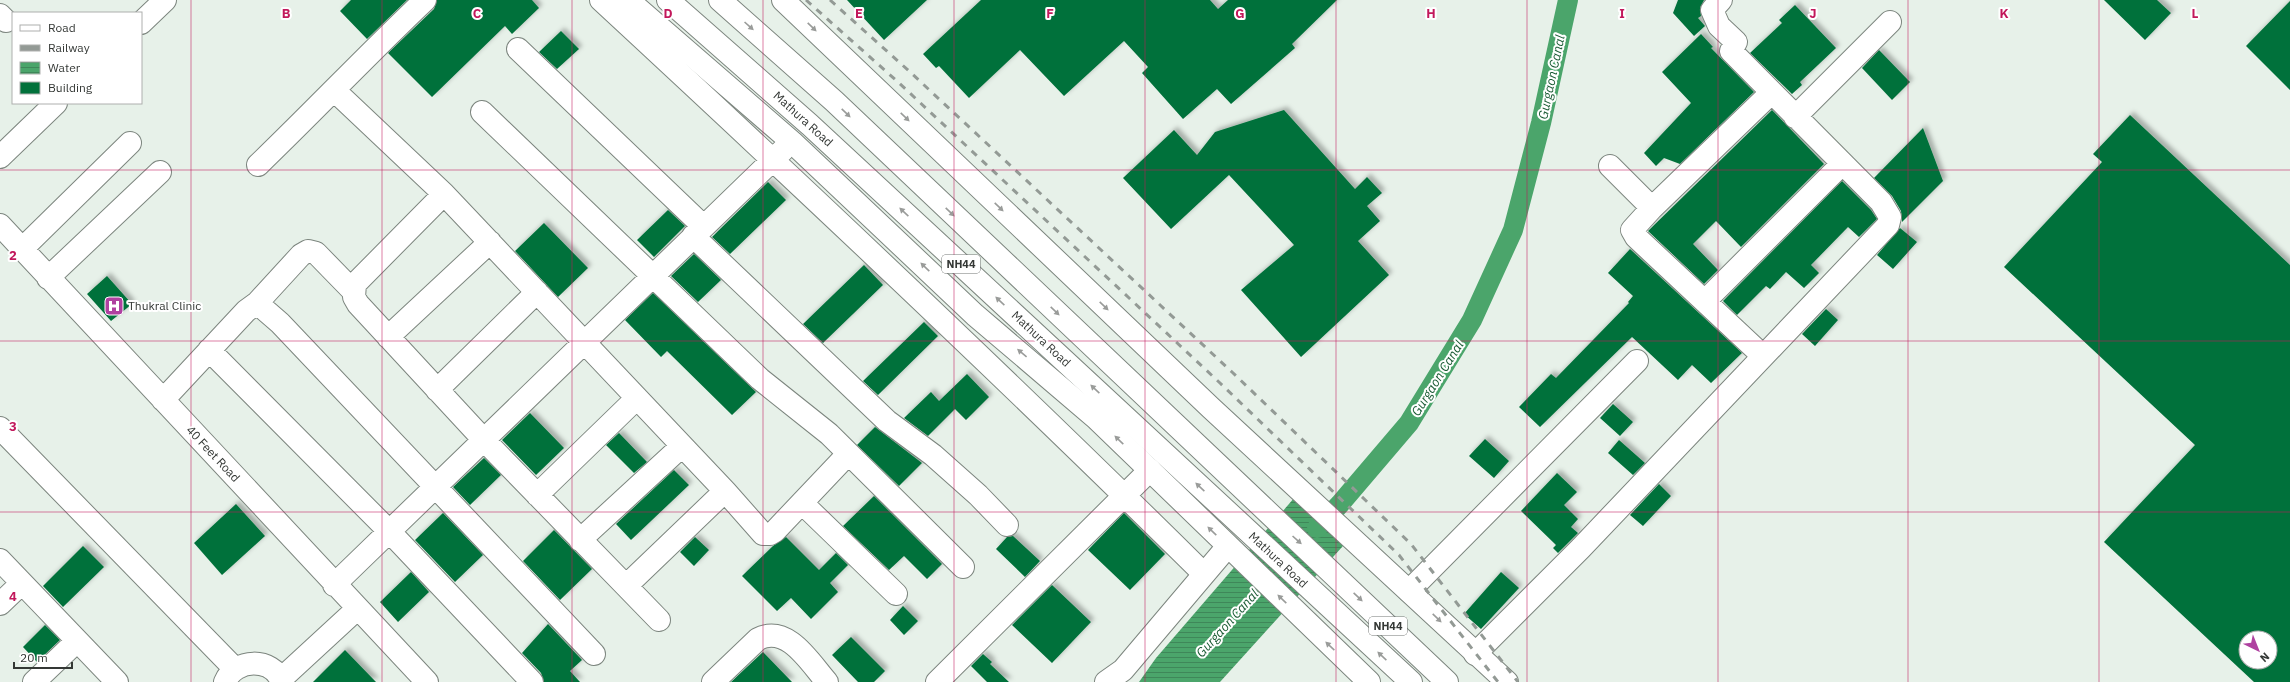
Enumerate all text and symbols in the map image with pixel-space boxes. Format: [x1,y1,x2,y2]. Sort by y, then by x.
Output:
text: B [282,5,291,22]
text: C [473,5,482,22]
text: D [663,5,673,22]
text: E [855,5,863,22]
text: F [1046,5,1054,22]
text: G [1235,5,1245,22]
text: H [1426,5,1436,22]
text: I [1619,5,1625,22]
text: J [1809,5,1817,22]
text: K [1999,5,2009,22]
text: L [2192,5,2199,22]
legend [12,12,142,104]
text: Road [48,20,76,35]
one-way arrow [745,21,754,30]
one-way arrow [807,22,817,32]
water label: Gurgaon Canal [1534,33,1569,121]
text: Railway [48,40,90,55]
text: Water [48,60,81,75]
text: Building [48,80,93,95]
street label: Mathura Road [770,88,836,149]
one-way arrow [841,108,851,118]
one-way arrow [901,112,910,121]
one-way arrow [994,202,1004,212]
one-way arrow [945,207,955,217]
one-way arrow [900,208,909,217]
text: 2 [9,247,17,264]
road number: NH44 [942,255,980,273]
one-way arrow [920,262,930,272]
hospital icon: Thukral Clinic [103,295,125,317]
one-way arrow [995,296,1005,305]
place label: Thukral Clinic [128,298,201,313]
one-way arrow [1099,301,1109,311]
one-way arrow [1050,306,1060,316]
street label: Mathura Road [1009,308,1074,370]
water label: Gurgaon Canal [1408,337,1468,419]
one-way arrow [1016,349,1027,358]
one-way arrow [1090,384,1100,394]
text: 3 [9,418,17,435]
street label: 40 Feet Road [184,422,243,485]
one-way arrow [1114,435,1124,445]
one-way arrow [1196,483,1205,492]
one-way arrow [1207,526,1217,535]
street label: Mathura Road [1246,529,1311,591]
one-way arrow [1292,535,1301,544]
water label: Gurgaon Canal [1192,585,1263,661]
text: 4 [9,588,17,605]
one-way arrow [1353,592,1363,602]
one-way arrow [1277,594,1287,604]
one-way arrow [1432,613,1442,623]
road number: NH44 [1369,617,1407,635]
north arrow [2238,630,2278,670]
one-way arrow [1325,641,1335,650]
scale bar [14,644,72,670]
text: N [2257,649,2273,665]
text: 20 m [20,650,48,665]
one-way arrow [1377,651,1387,660]

